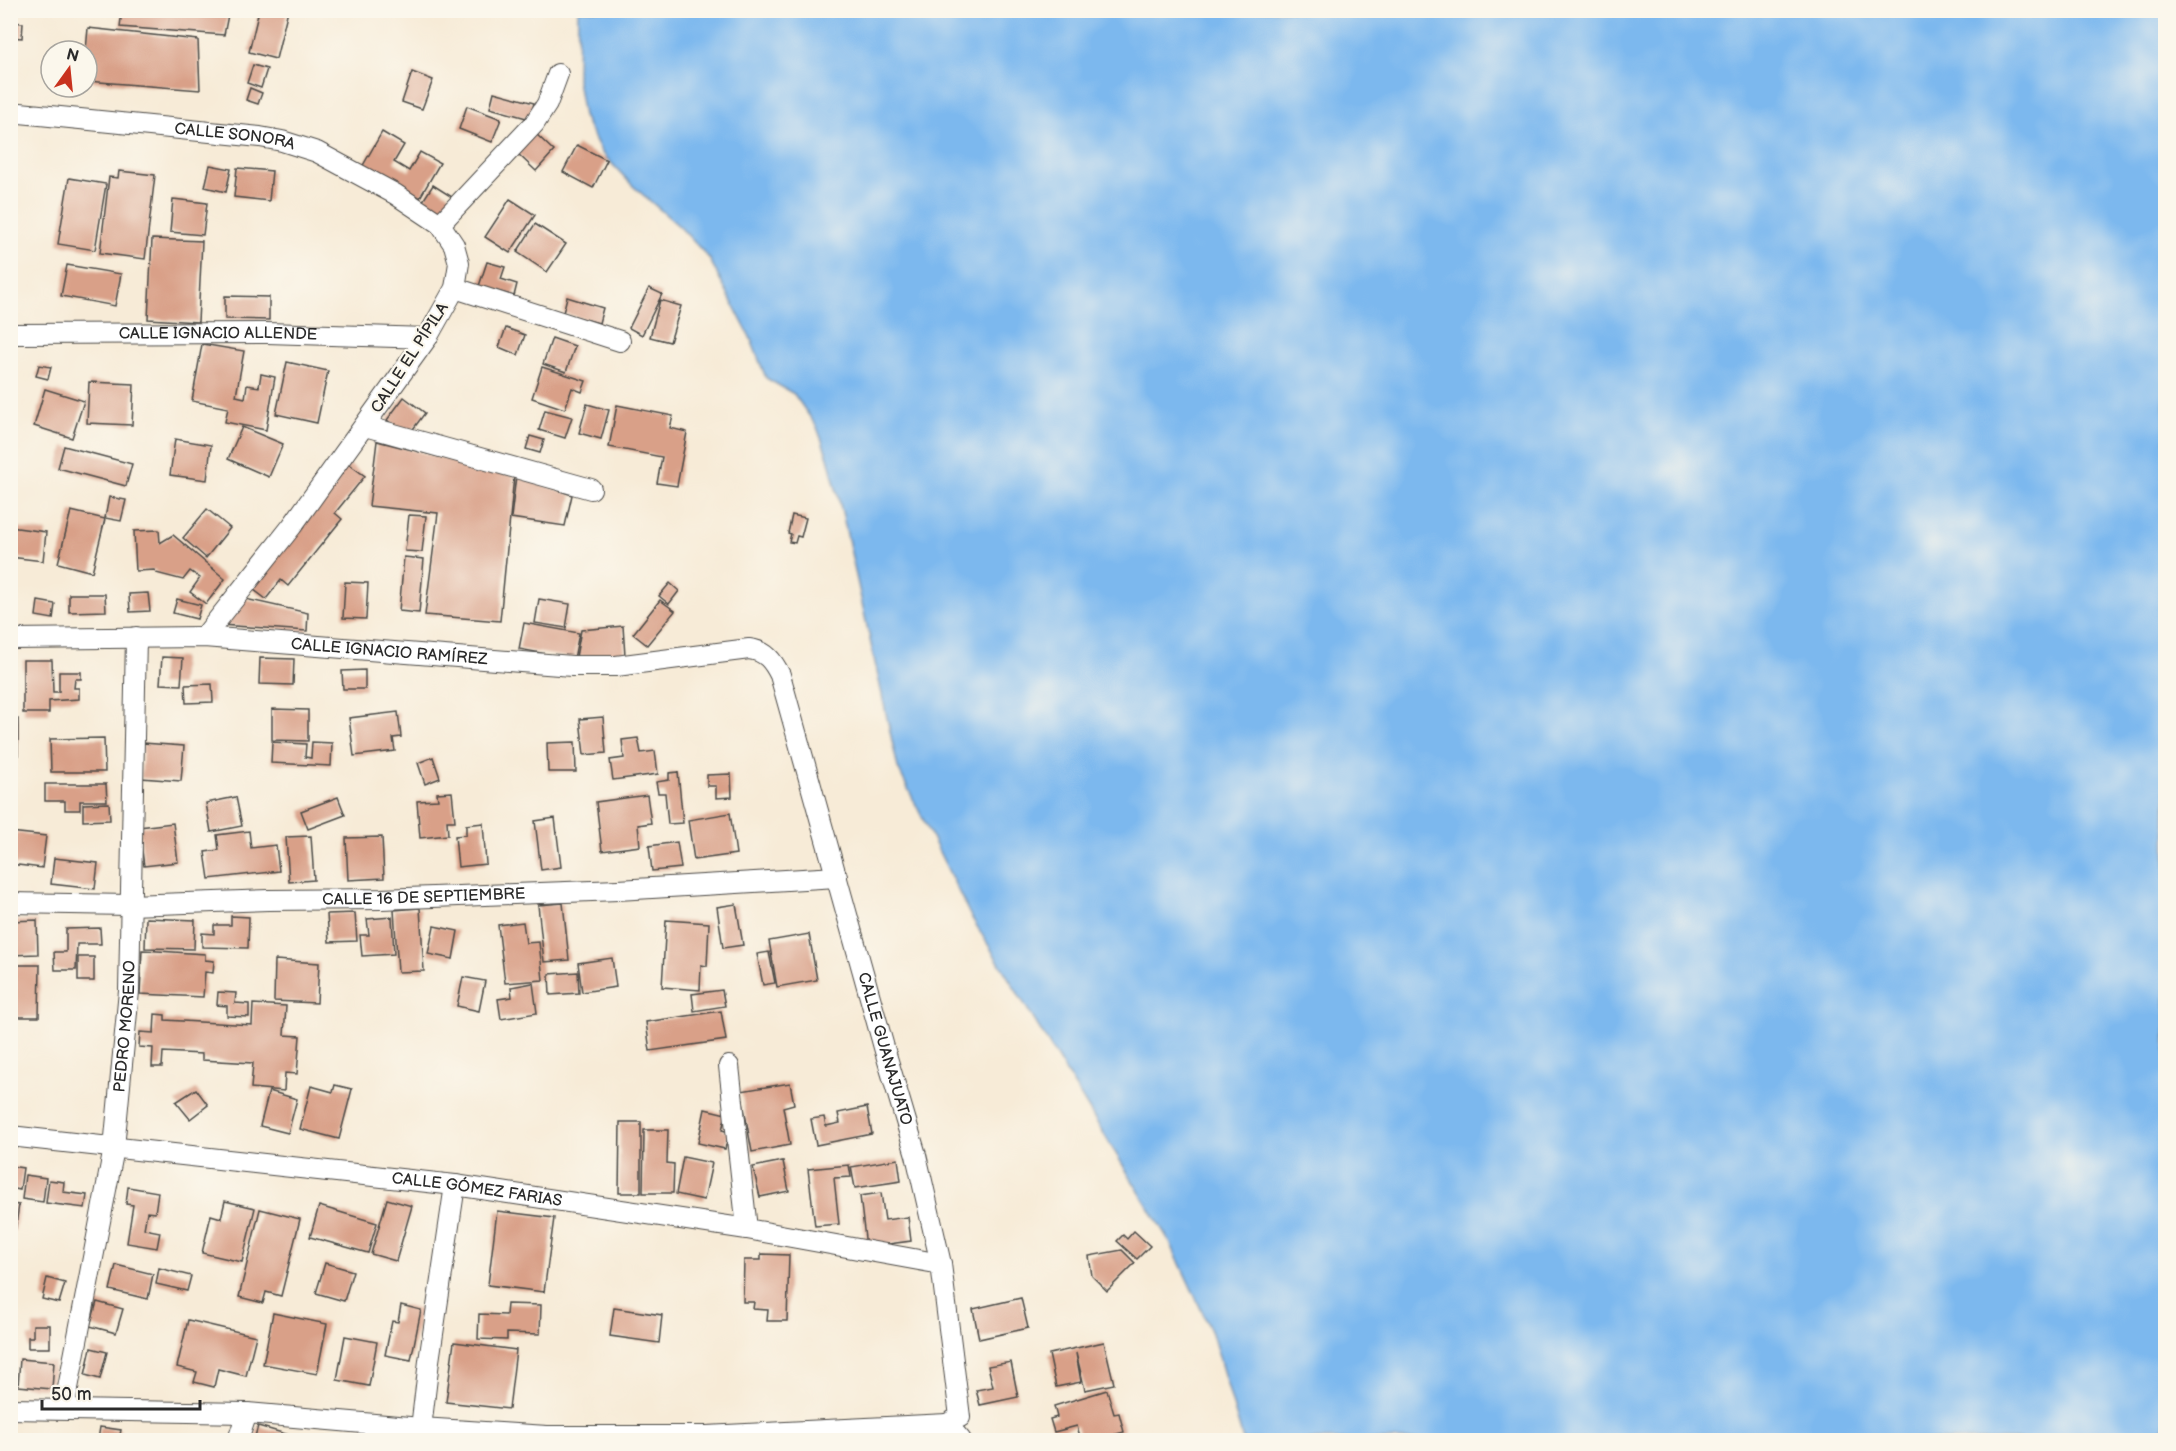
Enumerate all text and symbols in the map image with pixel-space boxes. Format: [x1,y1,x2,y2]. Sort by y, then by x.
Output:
north arrow [39,39,99,99]
text: N [64,45,81,67]
street label: CALLE SONORA [174,119,298,154]
street label: CALLE EL PÍPILA [366,298,453,417]
street label: CALLE IGNACIO ALLENDE [119,323,318,344]
street label: CALLE IGNACIO RAMÍREZ [290,634,489,669]
street label: CALLE 16 DE SEPTIEMBRE [322,884,526,909]
street label: PEDRO MORENO [110,960,139,1093]
street label: CALLE GUANAJUATO [854,970,916,1127]
street label: CALLE GÓMEZ FARIAS [391,1169,563,1211]
scale bar [42,1373,200,1411]
text: 50 m [51,1384,92,1405]

